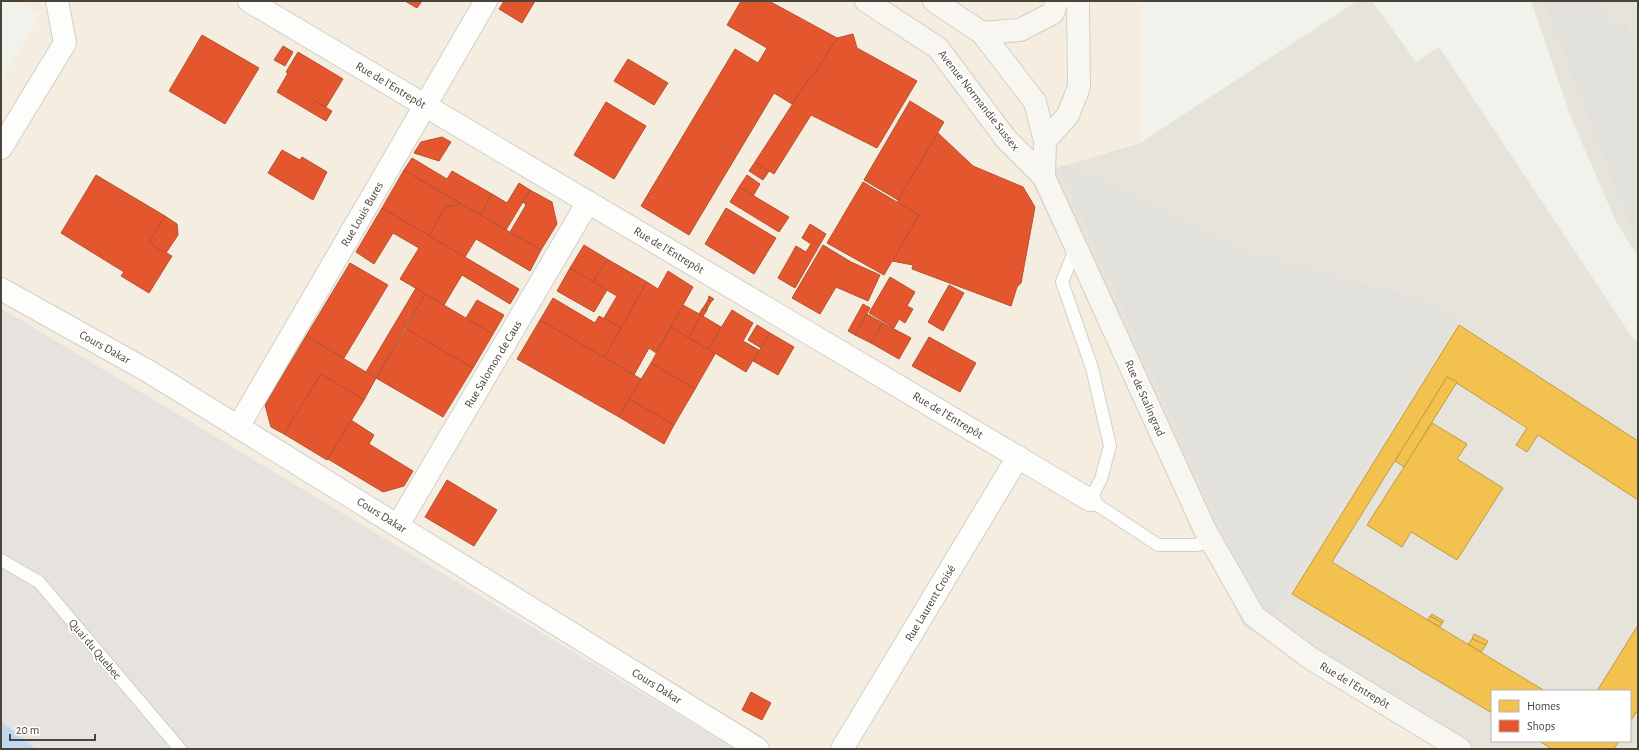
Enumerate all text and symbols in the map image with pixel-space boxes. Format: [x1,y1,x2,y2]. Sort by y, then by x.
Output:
street label: Avenue Normandie Sussex [936,48,1022,152]
street label: Rue de l'Entrepôt [354,59,428,111]
street label: Rue Louis Bures [339,180,385,248]
street label: Rue de l'Entrepôt [632,224,706,276]
street label: Rue Salomon de Caus [462,318,524,410]
street label: Cours Dakar [78,328,133,366]
street label: Rue de Stalingrad [1123,358,1167,438]
street label: Rue de l'Entrepôt [911,389,985,441]
street label: Cours Dakar [355,495,409,535]
street label: Rue Laurent Croisé [903,563,957,643]
street label: Quai du Quebec [66,617,124,682]
street label: Rue de l'Entrepôt [1318,659,1392,711]
street label: Cours Dakar [630,666,684,706]
legend [1491,690,1631,742]
text: Homes [1527,700,1560,712]
scale bar [10,716,95,742]
text: Shops [1527,720,1555,732]
text: 20 m [16,724,39,736]

